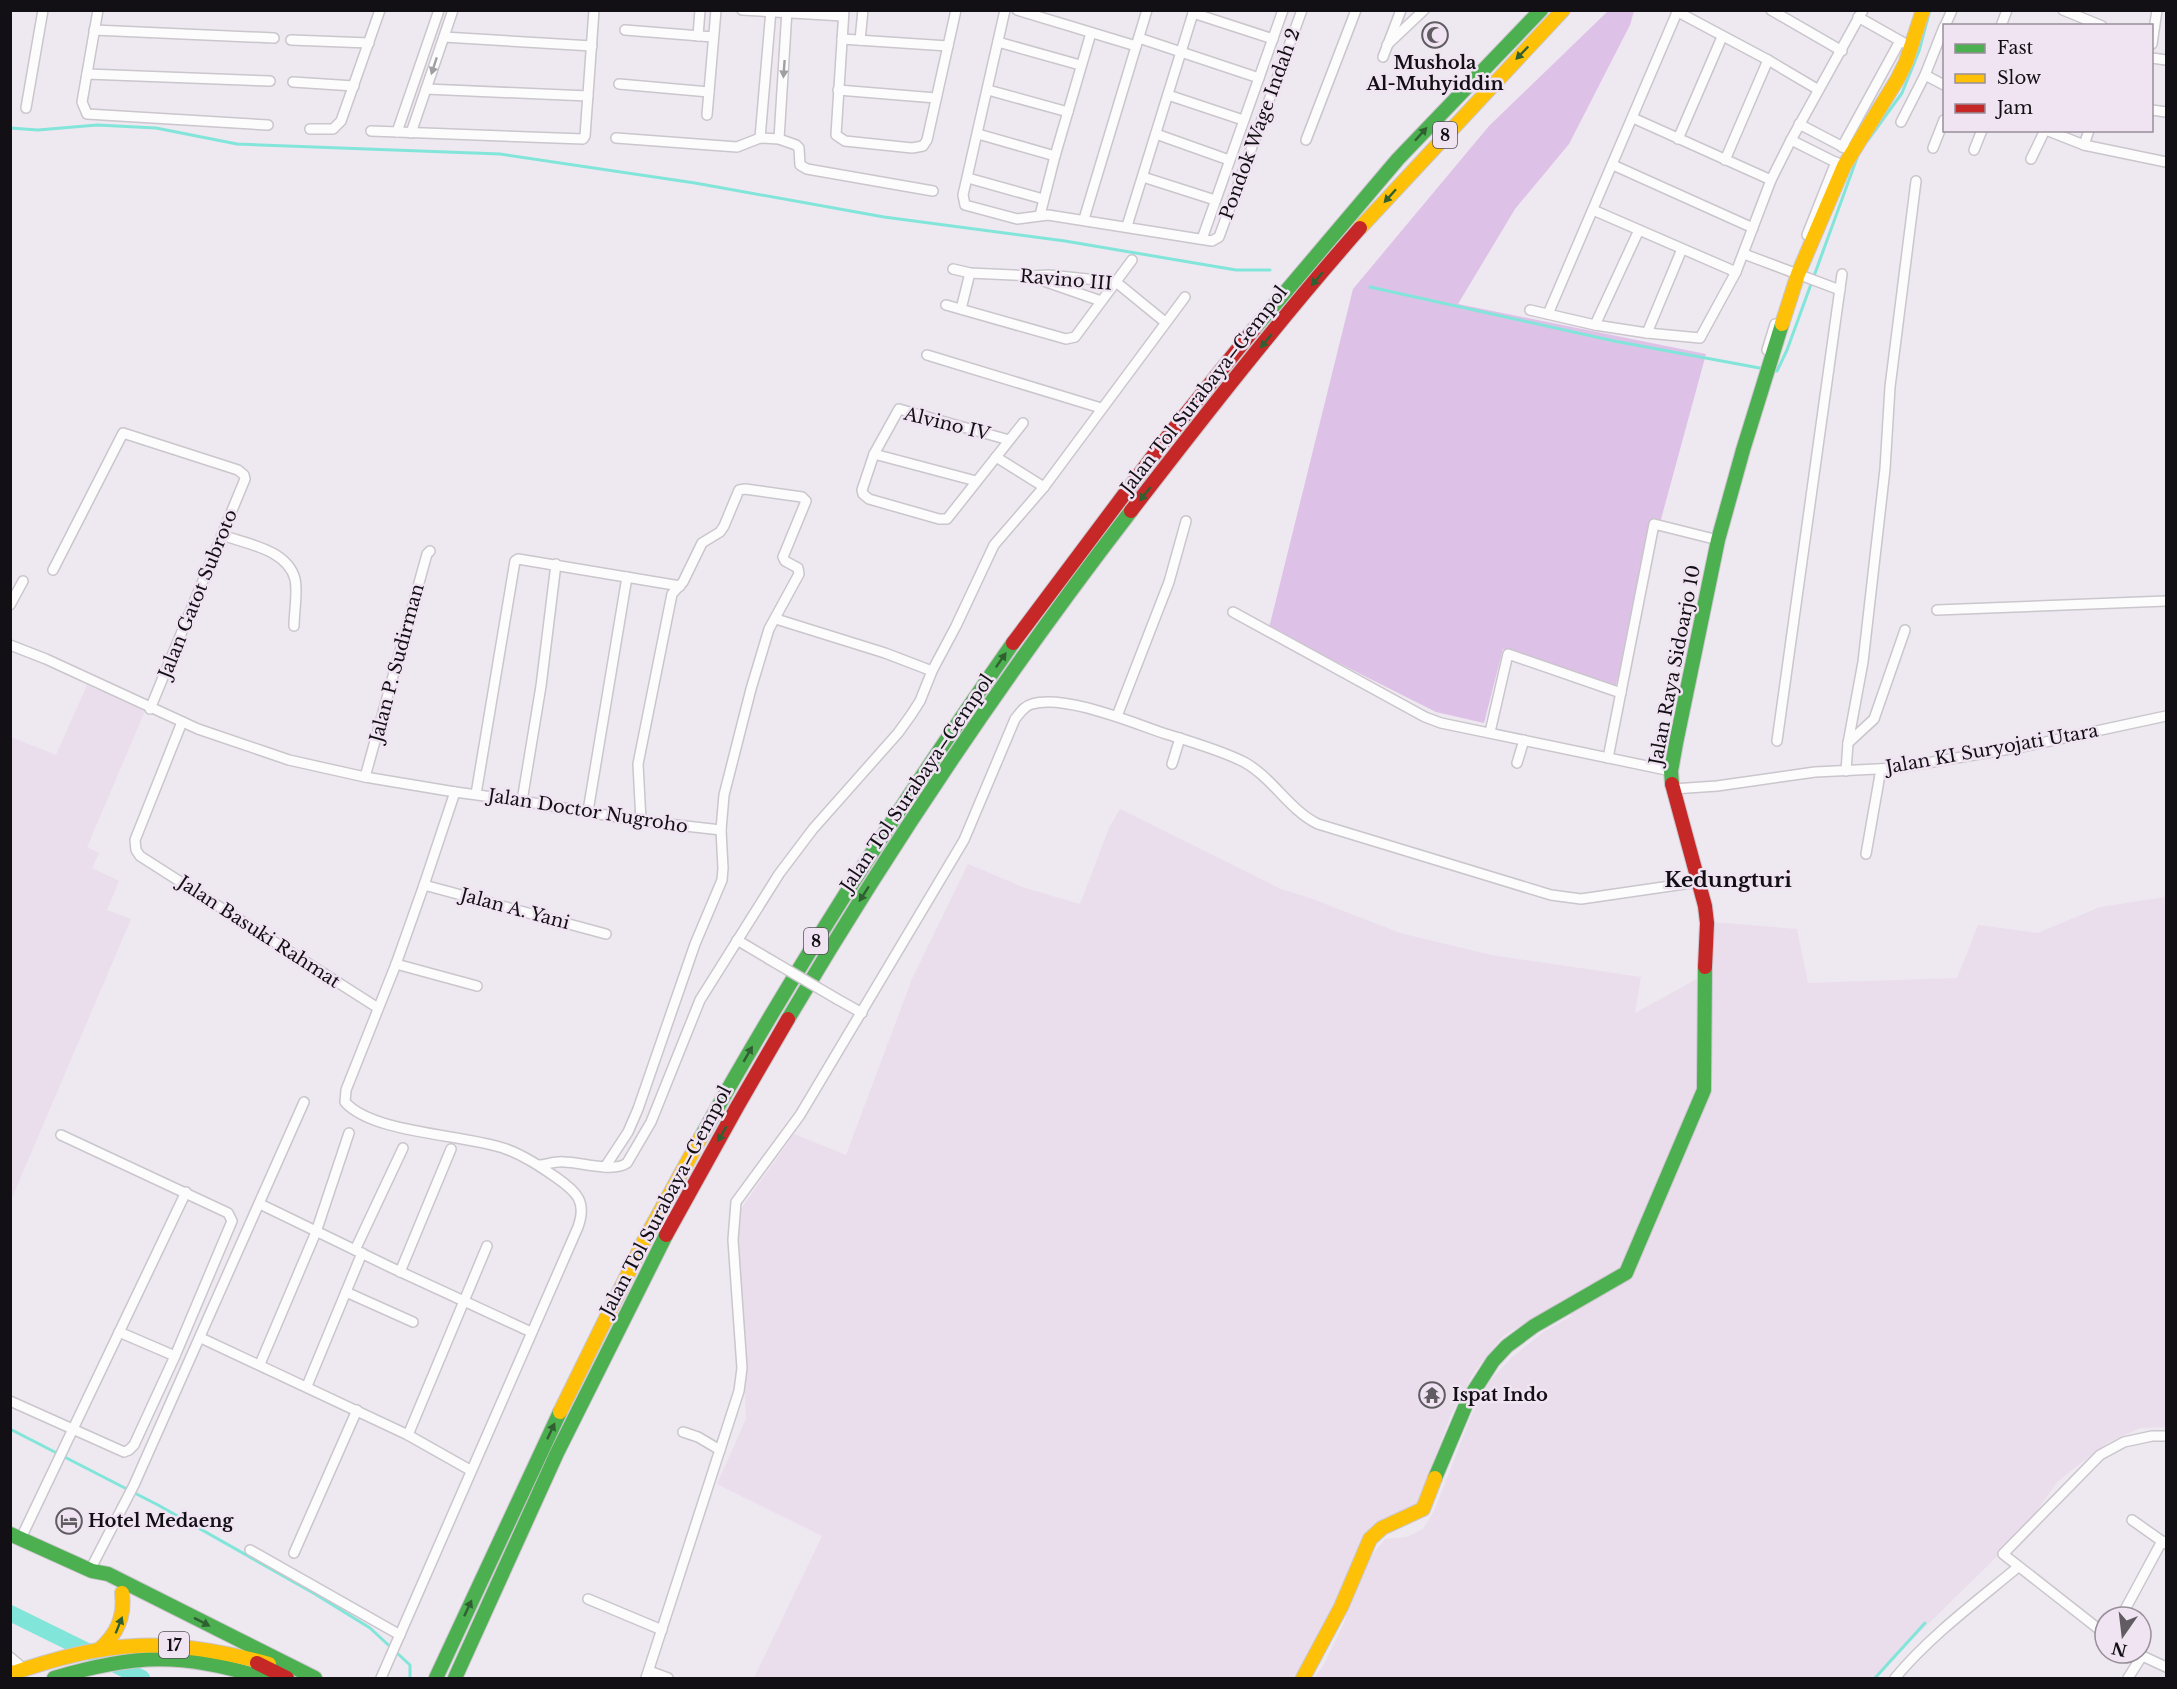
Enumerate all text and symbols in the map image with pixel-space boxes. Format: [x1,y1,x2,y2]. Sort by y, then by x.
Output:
mosque icon: Mushola Al-Muhyiddin [1420,20,1450,50]
legend [1943,24,2153,132]
street label: Pondok Wage Indah 2 [1215,26,1305,222]
text: Fast [1997,37,2034,59]
one-way arrow [1515,45,1529,60]
place label: Mushola Al-Muhyiddin [1366,52,1504,95]
one-way arrow [429,57,438,75]
one-way arrow [779,59,788,78]
text: Slow [1997,67,2042,89]
text: Jam [1995,97,2033,119]
road number: 8 [1433,122,1457,148]
one-way arrow [1414,127,1428,142]
one-way arrow [1383,188,1397,203]
street label: Ravino III [1019,265,1113,295]
one-way arrow [1311,271,1324,286]
street label: Jalan Tol Surabaya–Gempol [1115,282,1292,500]
one-way arrow [1259,333,1272,349]
street label: Alvino IV [901,402,993,445]
one-way arrow [1139,486,1151,501]
street label: Jalan Gatot Subroto [153,506,242,684]
street label: Jalan Raya Sidoarjo 10 [1644,563,1705,769]
street label: Jalan P. Sudirman [365,581,429,747]
one-way arrow [995,653,1007,669]
street label: Jalan Tol Surabaya–Gempol [835,670,998,898]
street label: Jalan KI Suryojati Utara [1882,719,2100,779]
street label: Jalan Doctor Nugroho [485,784,689,838]
district label: Kedungturi [1664,867,1792,893]
street label: Jalan Basuki Rahmat [172,870,344,993]
street label: Jalan A. Yani [456,883,572,934]
one-way arrow [859,886,870,902]
road number: 8 [804,928,828,954]
one-way arrow [743,1045,753,1062]
street label: Jalan Tol Surabaya–Gempol [595,1082,736,1322]
one-way arrow [717,1125,727,1142]
temple icon: Ispat Indo [1417,1380,1447,1410]
place label: Ispat Indo [1452,1384,1548,1406]
one-way arrow [546,1423,555,1440]
hotel icon: Hotel Medaeng [54,1506,84,1536]
place label: Hotel Medaeng [88,1510,234,1532]
one-way arrow [464,1600,473,1617]
north arrow [2093,1605,2153,1665]
one-way arrow [114,1615,124,1633]
one-way arrow [193,1616,211,1626]
road number: 17 [159,1632,189,1658]
text: N [2110,1638,2129,1661]

